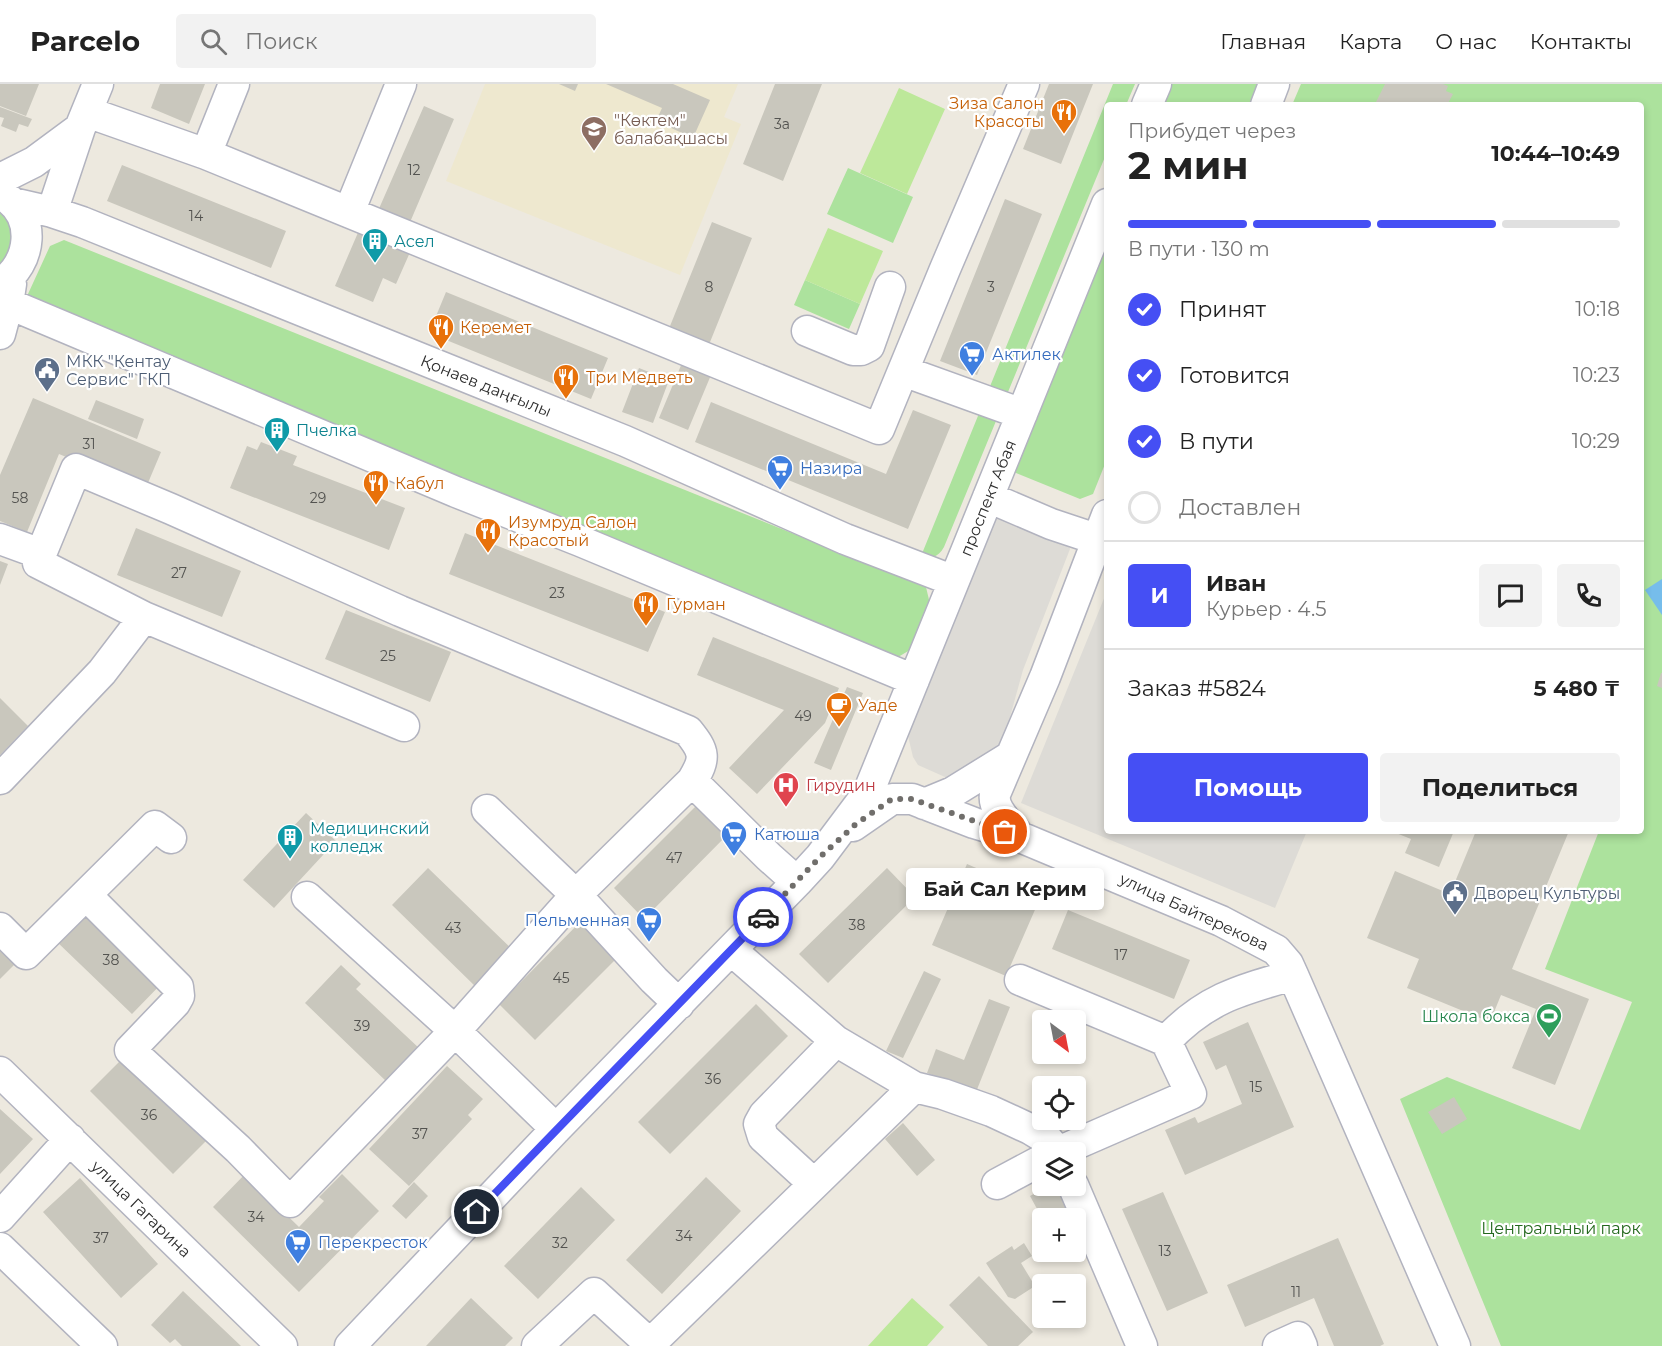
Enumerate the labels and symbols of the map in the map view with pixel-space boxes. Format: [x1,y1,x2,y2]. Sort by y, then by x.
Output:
place label: Зиза Салон Красоты [949,94,1044,131]
restaurant icon: Зиза Салон Красоты [1049,97,1079,135]
place label: "Көктем" балабақшасы [614,111,728,148]
school or university icon: "Көктем" балабақшасы [579,114,609,152]
house number: 3а [774,115,790,133]
house number: 12 [407,161,421,179]
house number: 14 [189,207,204,225]
building icon: Асел [360,226,390,264]
place label: Асел [394,232,435,251]
house number: 8 [705,278,714,296]
house number: 3 [987,278,995,296]
restaurant icon: Керемет [426,312,456,350]
place label: Керемет [460,318,532,337]
supermarket icon: Актилек [957,339,987,377]
place label: Актилек [992,345,1062,364]
street label: Қонаев даңғылы [418,351,554,421]
place label: МКК "Кентау Сервис" ГКП [66,352,171,389]
public building icon: МКК "Кентау Сервис" ГКП [32,355,62,393]
restaurant icon: Три Медветь [551,362,581,400]
place label: Три Медветь [586,368,693,387]
building icon: Пчелка [262,415,292,453]
place label: Пчелка [296,421,357,440]
house number: 31 [83,435,95,453]
street label: проспект Абая [956,437,1020,559]
supermarket icon: Назира [765,453,795,491]
place label: Назира [800,459,862,478]
restaurant icon: Кабул [361,468,391,506]
place label: Кабул [395,474,444,493]
house number: 58 [12,489,28,507]
house number: 29 [310,489,326,507]
place label: Изумруд Салон Красотый [508,513,637,550]
restaurant icon: Изумруд Салон Красотый [473,516,503,554]
house number: 27 [171,564,187,582]
house number: 23 [549,584,565,602]
restaurant icon: Гурман [631,589,661,627]
place label: Гурман [666,595,726,614]
house number: 25 [380,647,396,665]
cafe icon: Уаде [824,690,854,728]
place label: Уаде [858,696,898,715]
house number: 49 [794,707,812,725]
hospital icon: Гирудин [771,770,801,808]
place label: Гирудин [806,776,876,795]
pin [979,806,1030,857]
place label: Медицинский колледж [310,819,430,856]
supermarket icon: Катюша [719,819,749,857]
building icon: Медицинский колледж [275,822,305,860]
place label: Катюша [754,825,820,844]
house number: 47 [666,849,682,867]
callout: Бай Сал Керим [906,868,1104,910]
street label: улица Байтерекова [1116,869,1272,955]
public building icon: Дворец Культуры [1440,878,1470,916]
place label: Дворец Культуры [1474,884,1620,903]
courier [733,887,793,947]
supermarket icon: Пельменная [634,905,664,943]
place label: Пельменная [525,911,630,930]
house number: 38 [849,916,865,934]
house number: 43 [445,919,462,937]
house number: 17 [1114,946,1128,964]
house number: 38 [103,951,119,969]
house number: 45 [552,969,570,987]
sports icon: Школа бокса [1534,1001,1564,1039]
place label: Школа бокса [1422,1007,1530,1026]
north arrow [1032,1010,1086,1064]
house number: 39 [354,1017,370,1035]
house number: 36 [705,1070,722,1088]
house number: 15 [1250,1078,1263,1096]
house number: 36 [141,1106,158,1124]
house number: 37 [412,1125,428,1143]
street label: улица Гагарина [86,1156,195,1261]
pin [451,1186,502,1237]
house number: 34 [247,1208,265,1226]
park label: Центральный парк [1481,1219,1641,1238]
supermarket icon: Перекресток [283,1227,313,1265]
house number: 34 [675,1227,693,1245]
house number: 37 [93,1229,109,1247]
place label: Перекресток [318,1233,428,1252]
house number: 32 [552,1234,568,1252]
house number: 13 [1159,1242,1172,1260]
house number: 11 [1291,1283,1301,1301]

